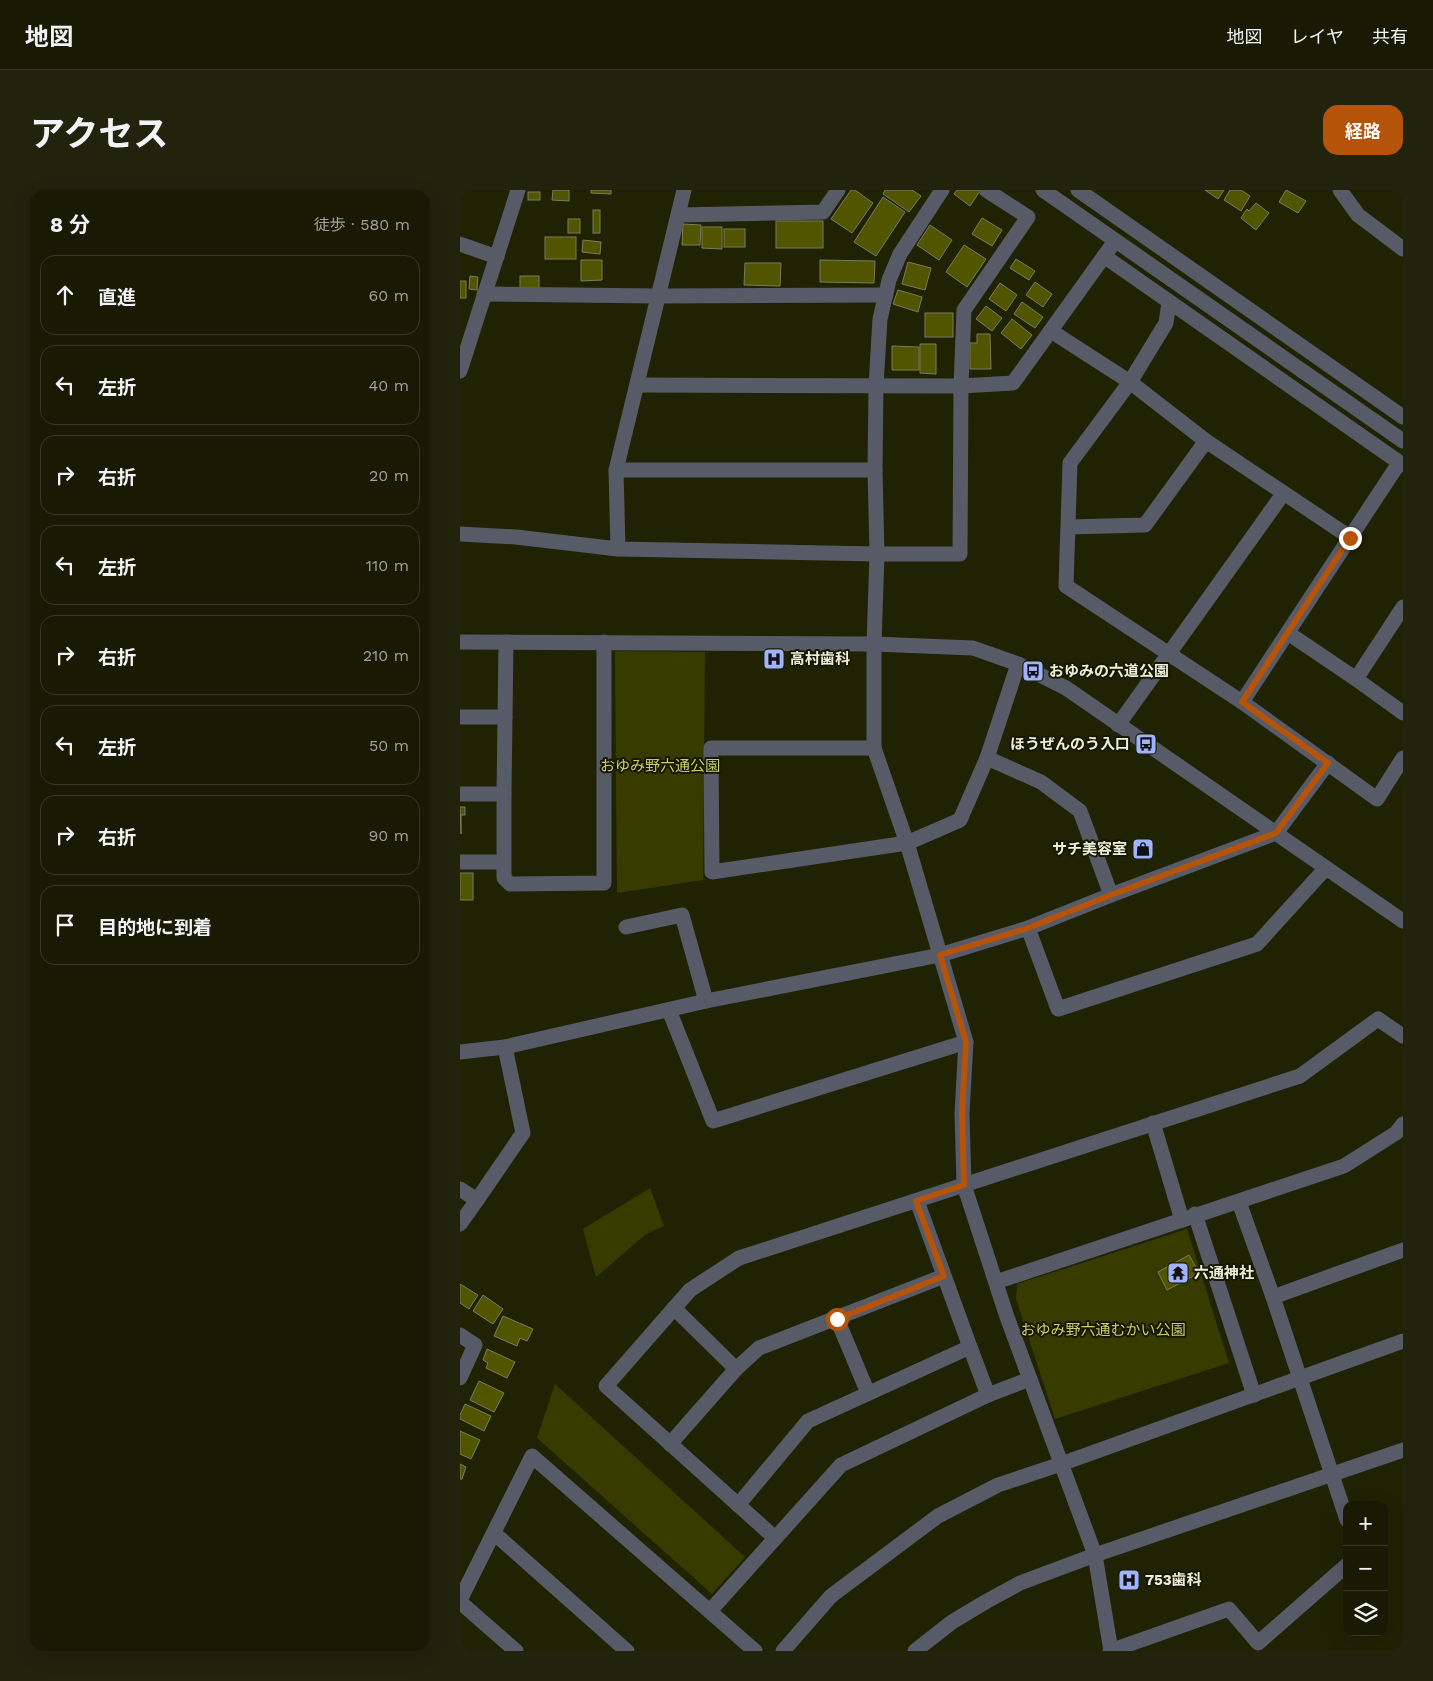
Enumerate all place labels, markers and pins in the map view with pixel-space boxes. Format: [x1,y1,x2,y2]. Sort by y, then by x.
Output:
hospital icon: 高村歯科 [762,647,786,671]
place label: 高村歯科 [790,650,850,668]
bus stop icon: おゆみの六道公園 [1021,659,1045,683]
place label: おゆみの六道公園 [1049,662,1169,680]
bus stop icon: ほうぜんのう入口 [1134,732,1158,756]
place label: ほうぜんのう入口 [1010,735,1130,753]
shop icon: サチ美容室 [1131,837,1155,861]
place label: サチ美容室 [1052,840,1127,858]
temple icon: 六通神社 [1166,1261,1190,1285]
place label: 六通神社 [1194,1264,1254,1282]
hospital icon: 753歯科 [1117,1568,1141,1592]
place label: 753歯科 [1145,1571,1202,1589]

